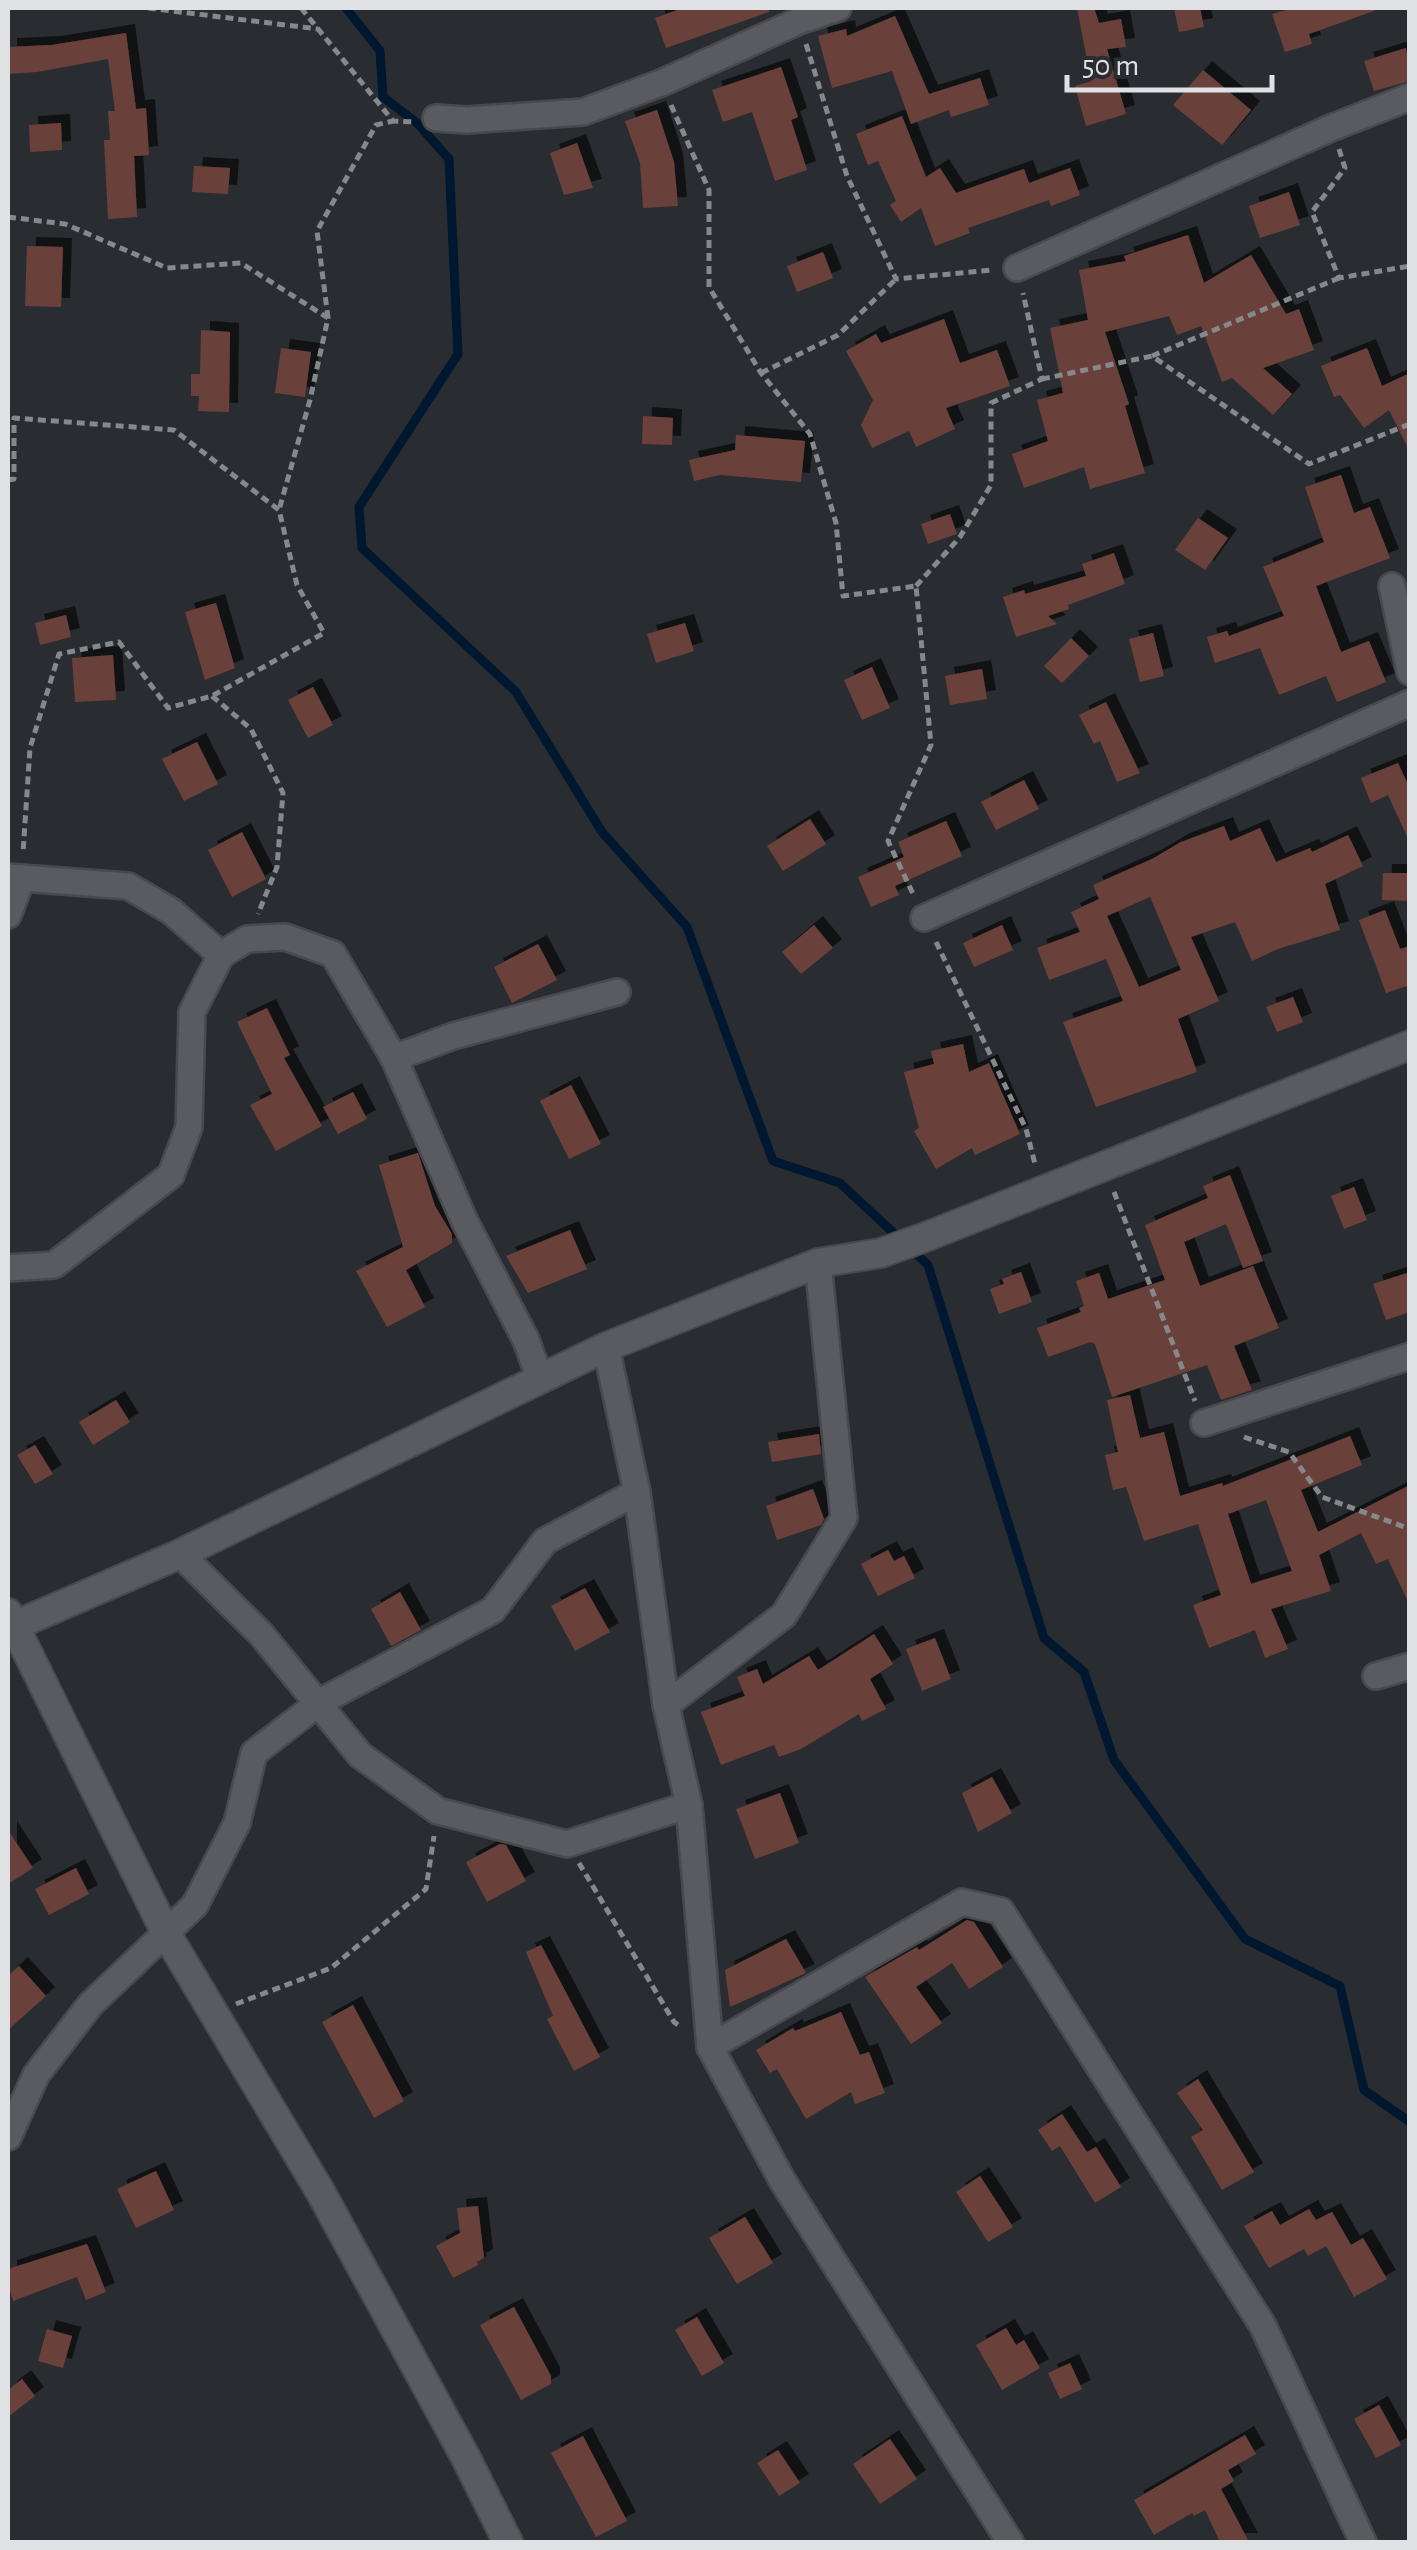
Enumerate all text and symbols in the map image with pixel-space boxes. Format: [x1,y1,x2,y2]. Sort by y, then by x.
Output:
scale bar [1067,30,1272,92]
text: 50 m [1082,51,1139,81]

